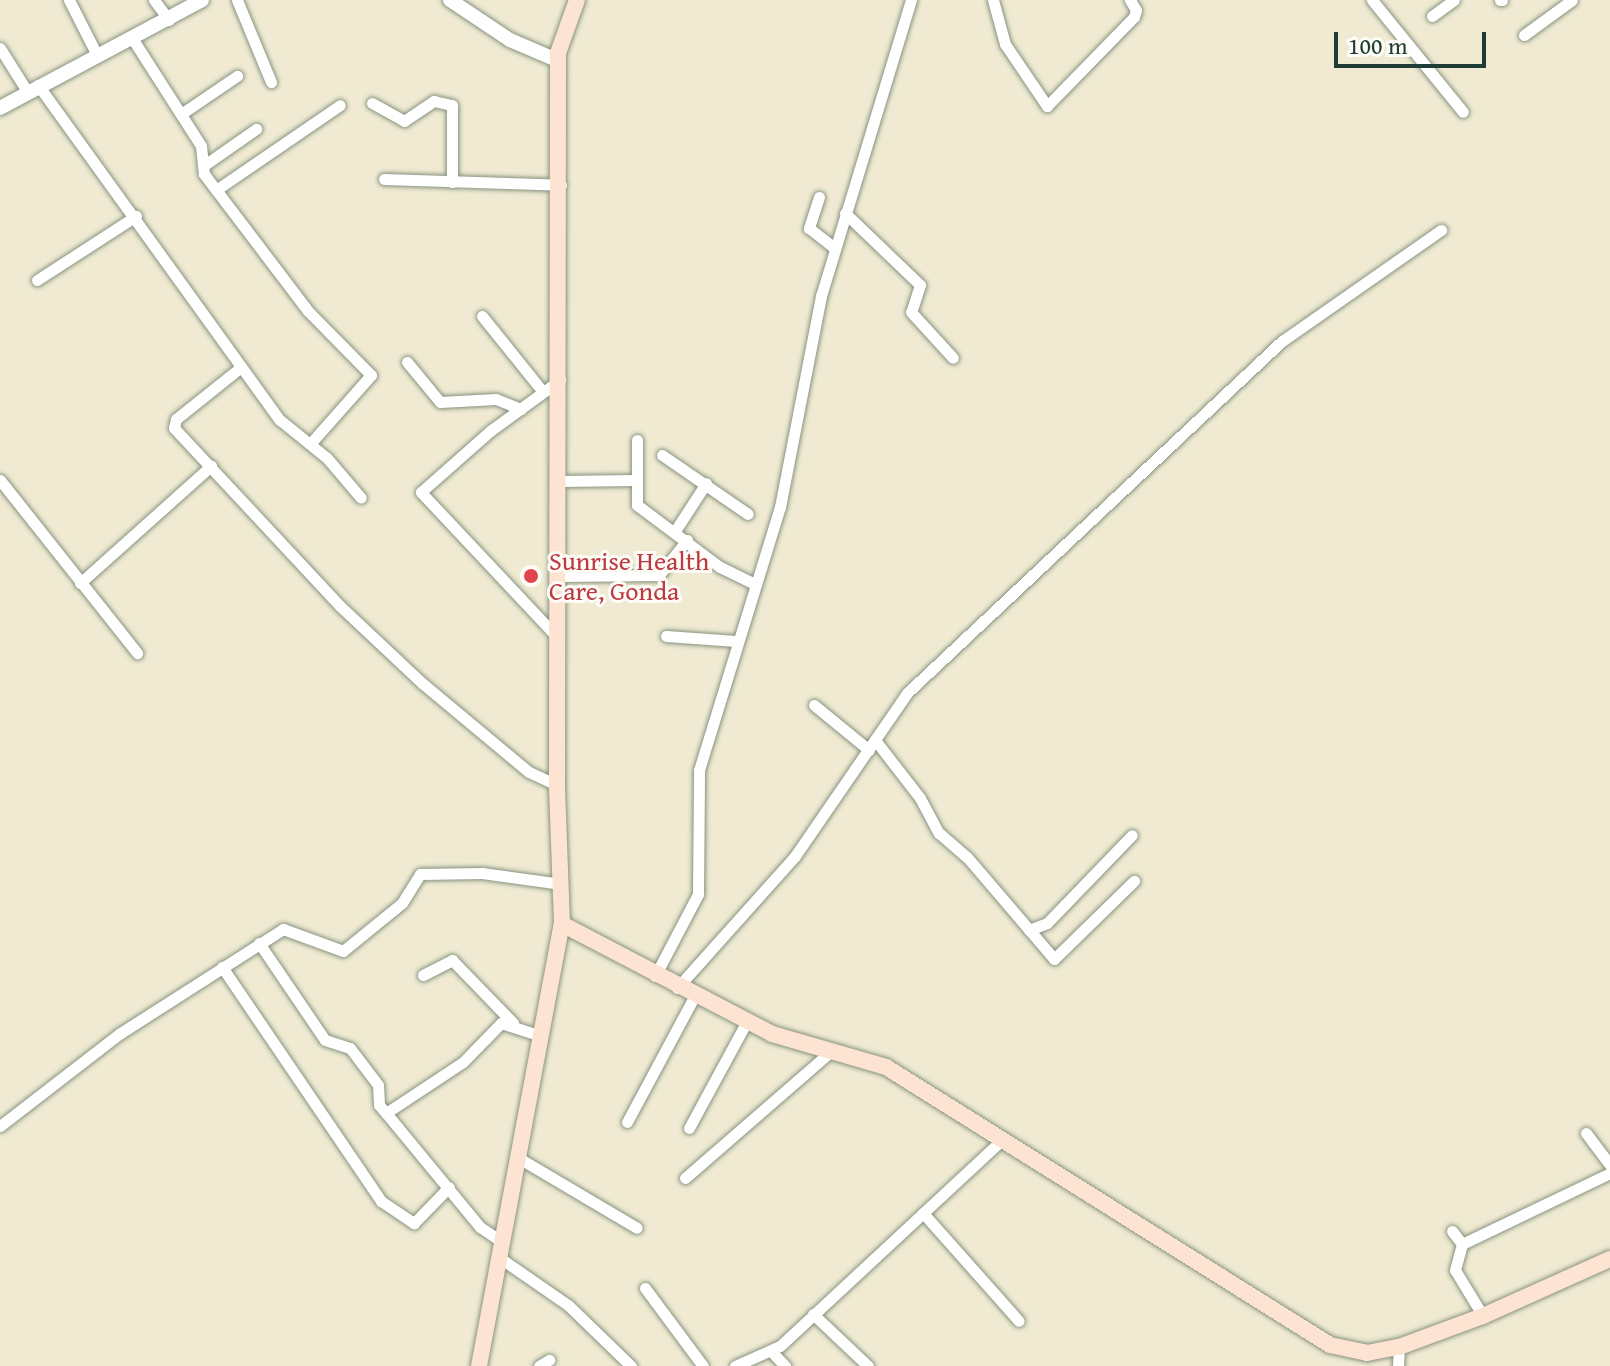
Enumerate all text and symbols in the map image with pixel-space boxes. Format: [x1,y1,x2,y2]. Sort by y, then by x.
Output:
scale bar [1338,16,1490,66]
text: 100 m [1348,28,1408,63]
place label: Sunrise Health Care, Gonda [549,545,709,606]
marker: Sunrise Health Care, Gonda [520,565,542,587]

